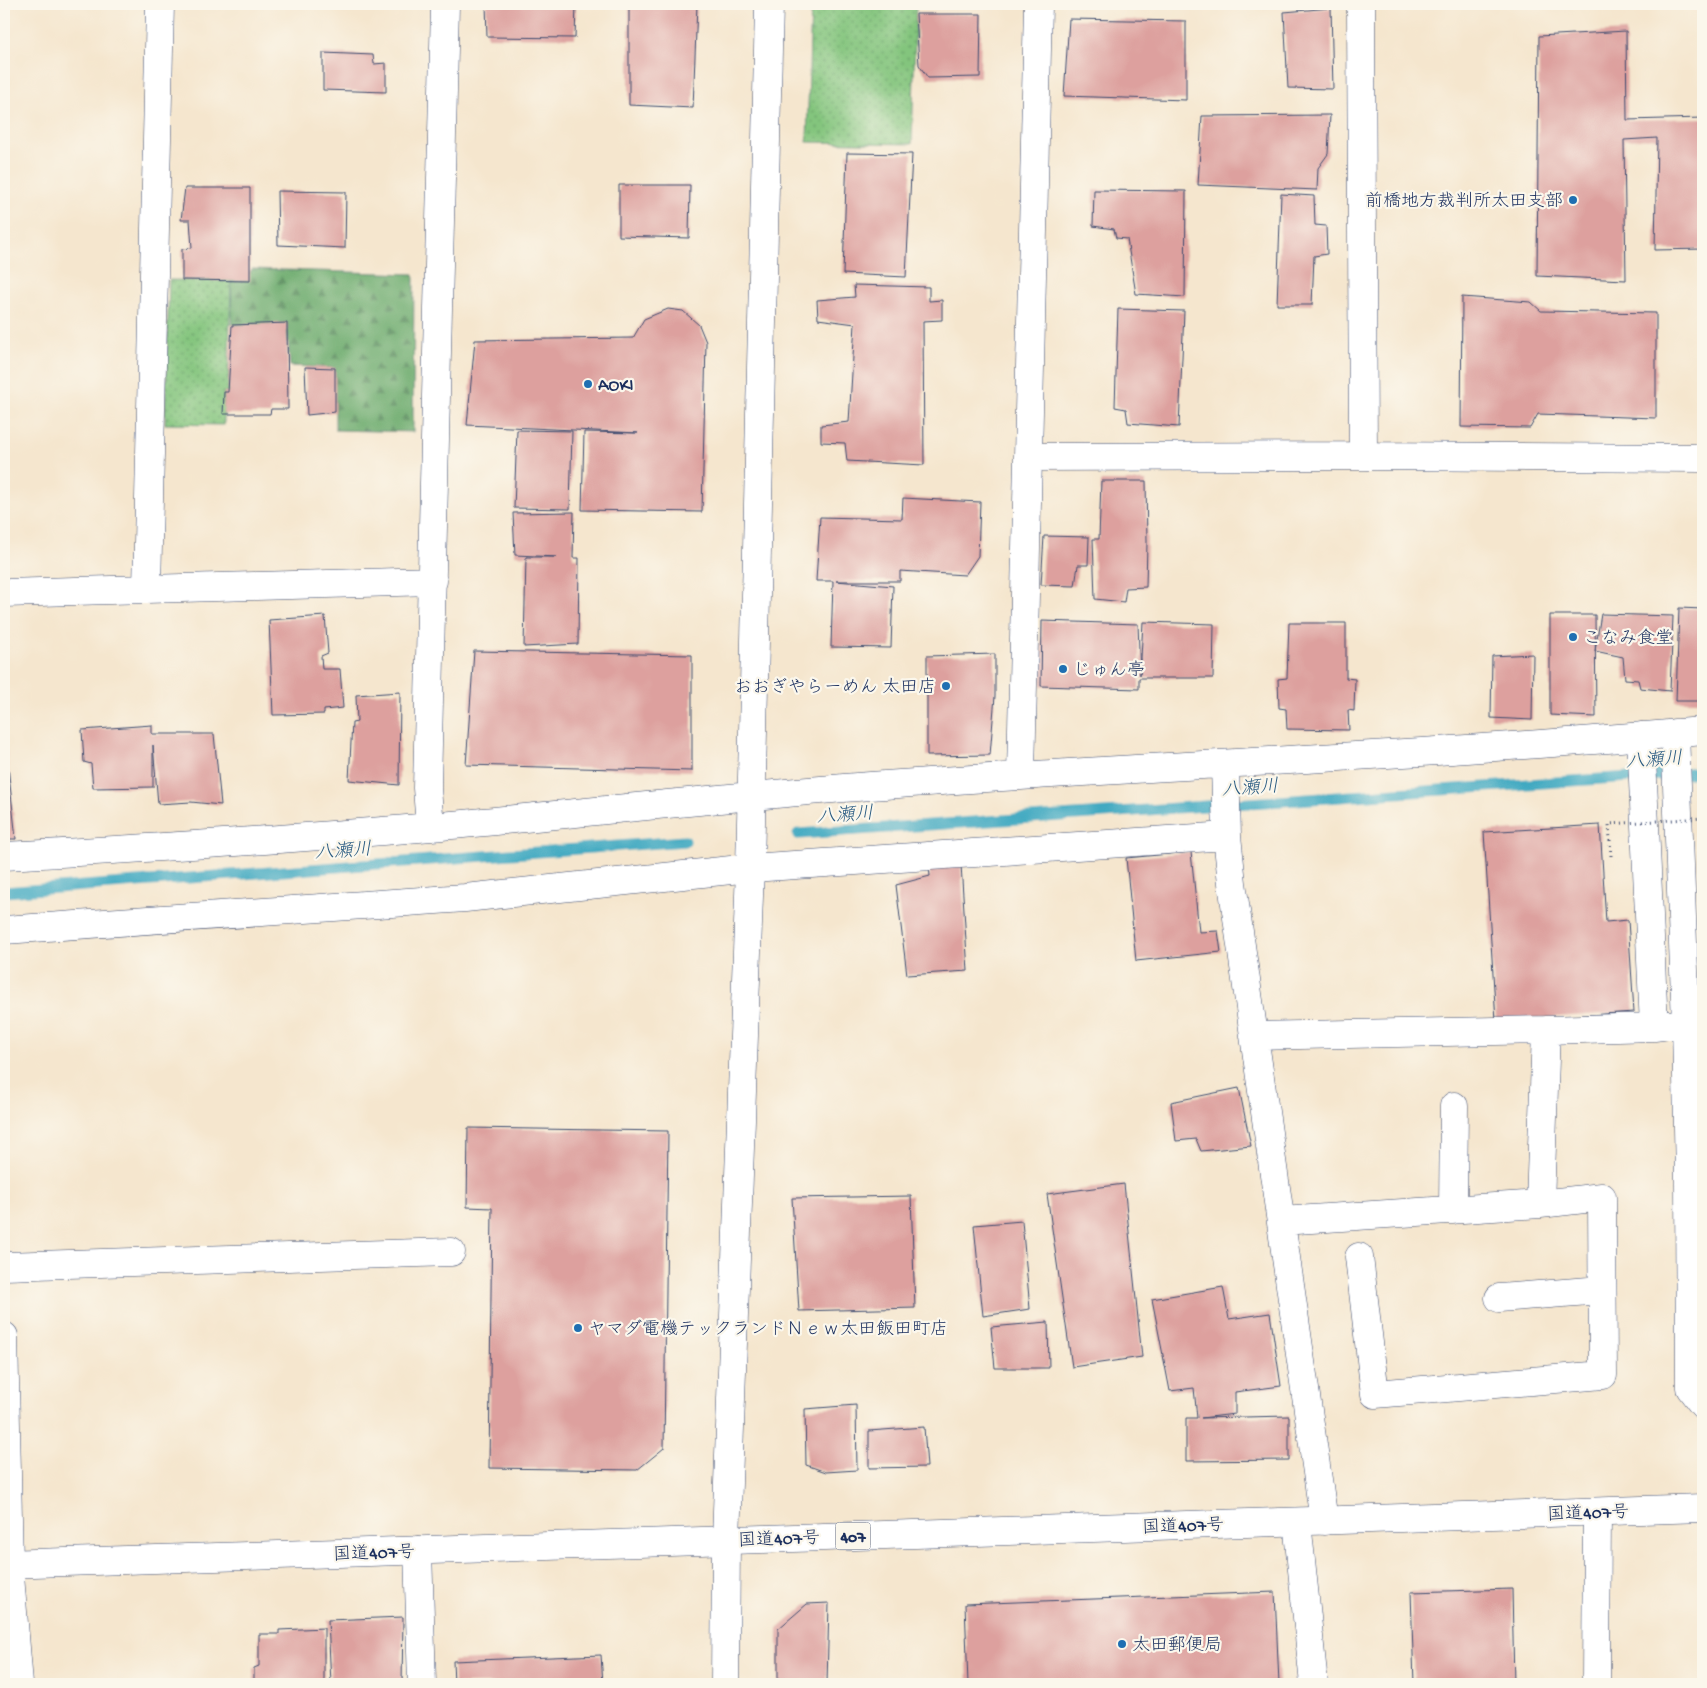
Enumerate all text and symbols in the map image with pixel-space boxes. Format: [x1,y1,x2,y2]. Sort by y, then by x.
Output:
place label: 前橋地方裁判所太田支部 [1365,191,1563,213]
marker: 前橋地方裁判所太田支部 [1567,194,1579,206]
place label: AOKI [598,376,634,397]
marker: AOKI [582,378,594,390]
place label: こなみ食堂 [1583,628,1673,650]
marker: こなみ食堂 [1567,631,1579,643]
place label: じゅん亭 [1073,660,1145,682]
marker: じゅん亭 [1057,663,1069,675]
place label: おおぎやらーめん 太田店 [734,677,936,699]
marker: おおぎやらーめん 太田店 [940,680,952,692]
water label: 八瀬川 [1625,748,1683,775]
water label: 八瀬川 [1221,776,1279,803]
water label: 八瀬川 [816,803,874,830]
water label: 八瀬川 [314,839,372,866]
place label: ヤマダ電機テックランドＮｅｗ太田飯田町店 [588,1319,948,1341]
marker: ヤマダ電機テックランドＮｅｗ太田飯田町店 [572,1322,584,1334]
street label: 国道407号 [1547,1502,1629,1526]
street label: 国道407号 [1142,1515,1224,1539]
road number: 407 [836,1522,870,1550]
street label: 国道407号 [738,1528,820,1552]
street label: 国道407号 [333,1542,415,1566]
place label: 太田郵便局 [1132,1635,1222,1657]
marker: 太田郵便局 [1116,1638,1128,1650]

